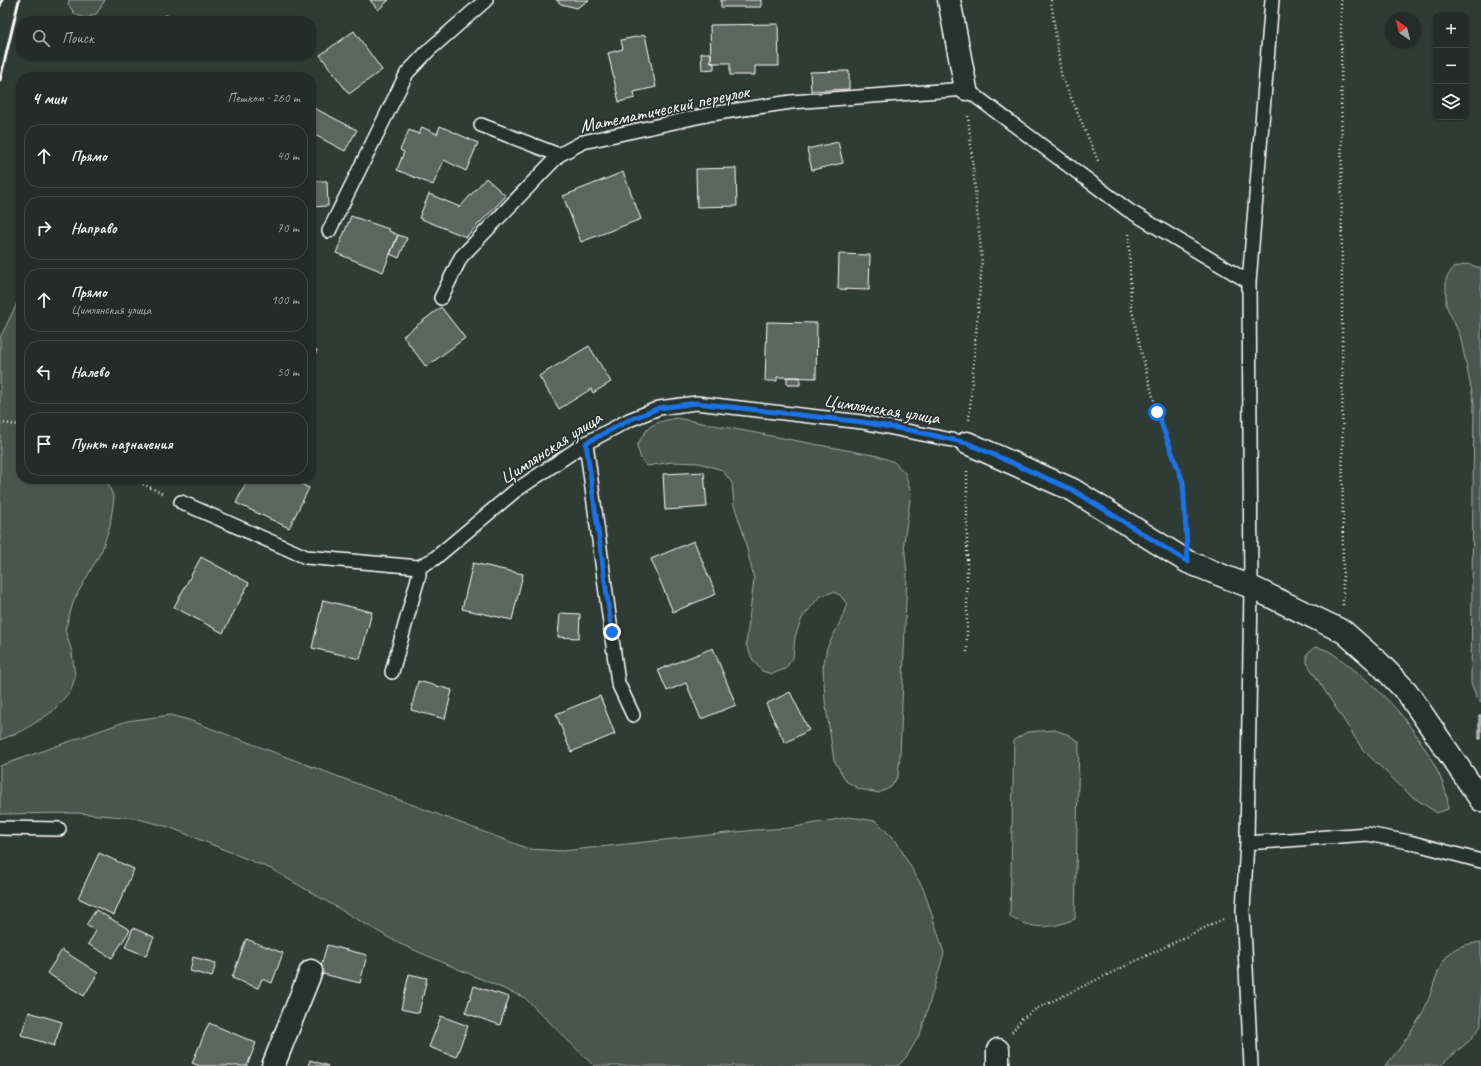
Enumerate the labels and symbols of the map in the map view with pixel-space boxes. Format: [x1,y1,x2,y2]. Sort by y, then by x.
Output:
north arrow [1385,12,1421,48]
street label: Математический переулок [577,79,753,139]
street label: Цимлянская улица [822,388,943,430]
route start [1148,403,1166,421]
street label: Цимлянская улица [495,405,608,490]
route end [603,623,621,641]

